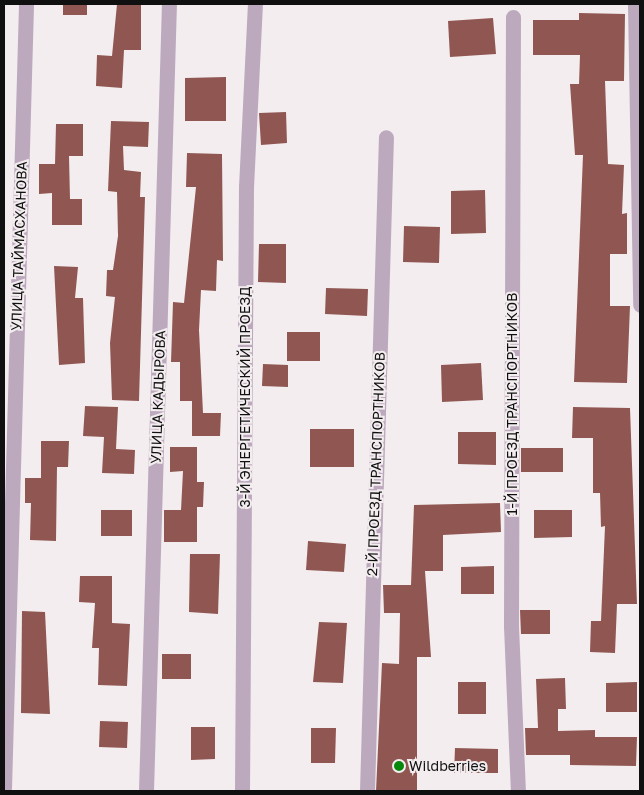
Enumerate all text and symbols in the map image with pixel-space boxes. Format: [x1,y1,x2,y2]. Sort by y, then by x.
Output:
street label: УЛИЦА ТАЙМАСХАНОВА [8,161,30,331]
street label: 3-Й ЭНЕРГЕТИЧЕСКИЙ ПРОЕЗД [237,287,253,507]
street label: 1-Й ПРОЕЗД ТРАНСПОРТНИКОВ [504,293,520,515]
street label: УЛИЦА КАДЫРОВА [147,330,169,464]
street label: 2-Й ПРОЕЗД ТРАНСПОРТНИКОВ [364,352,388,576]
place label: Wildberries [409,758,486,774]
marker: Wildberries [393,760,405,772]

